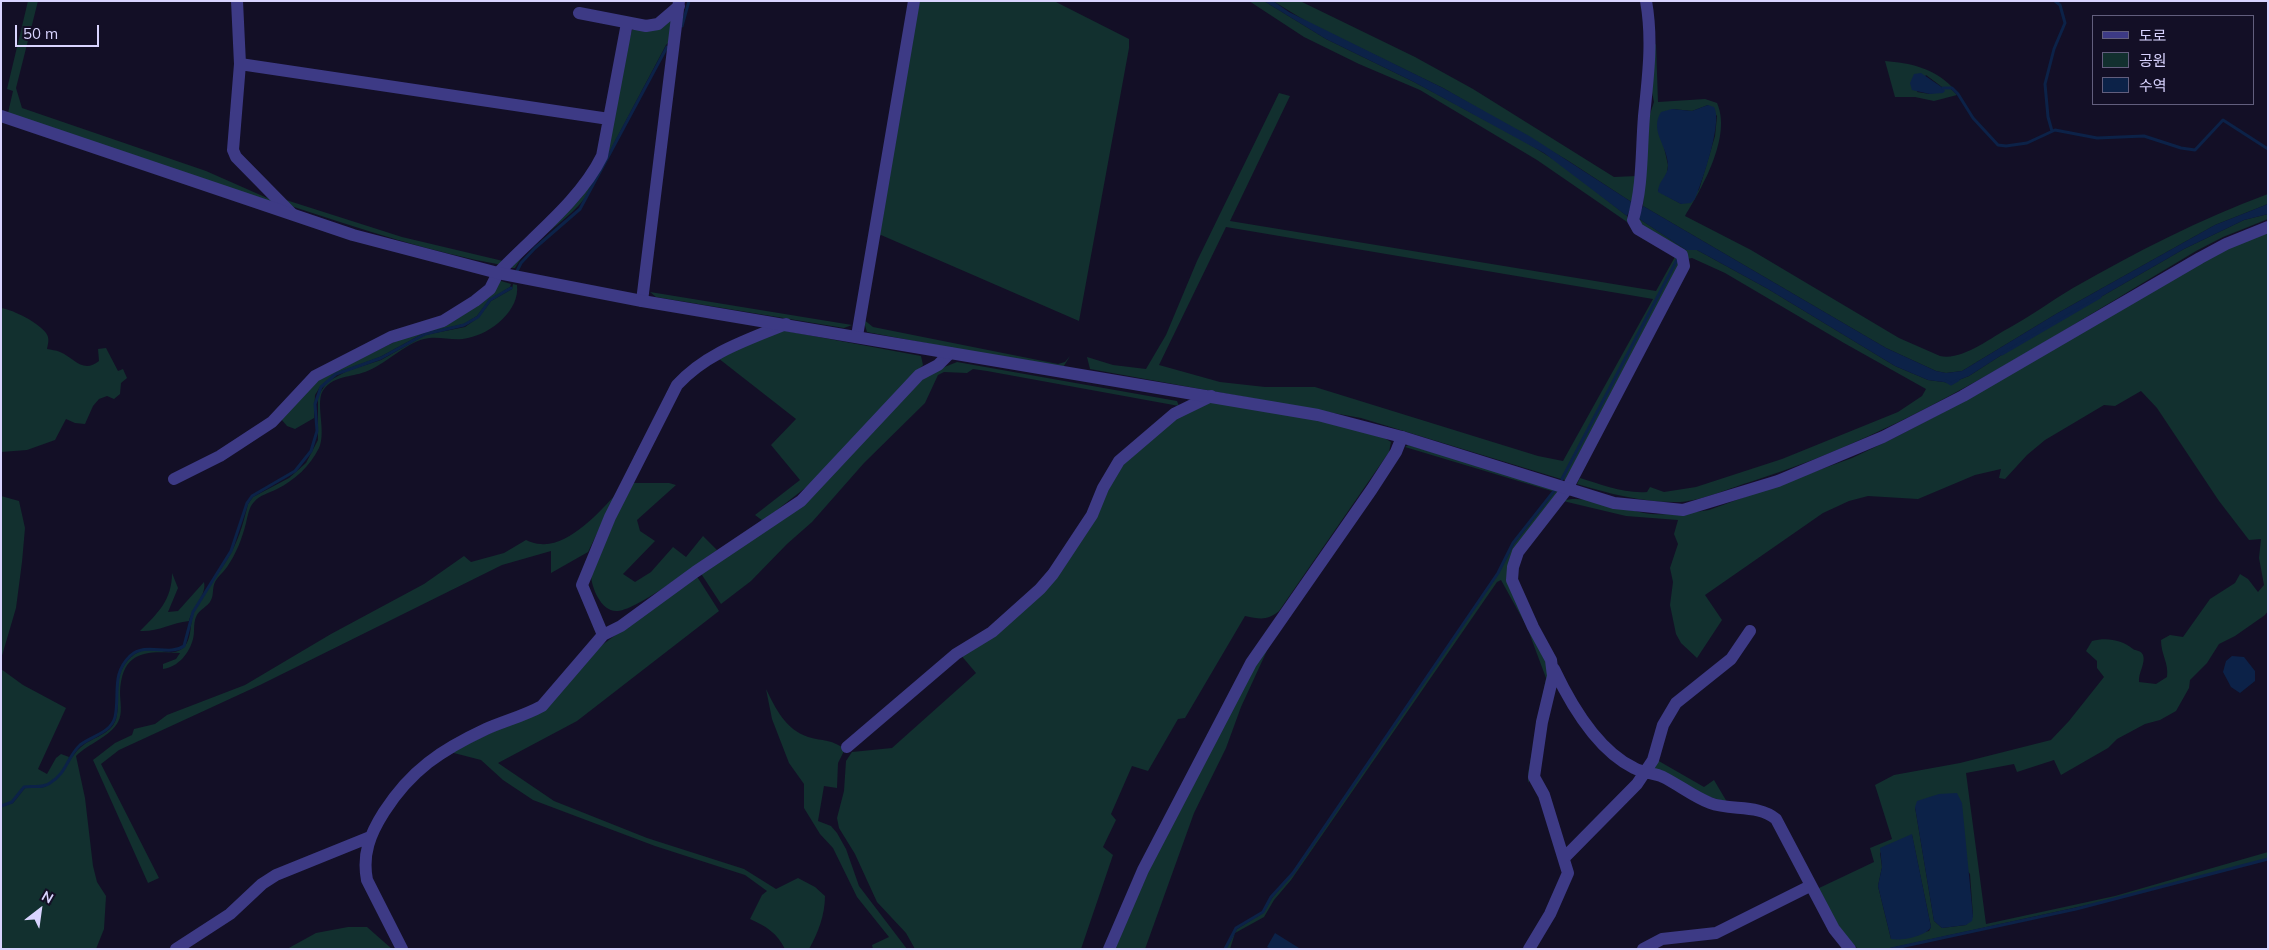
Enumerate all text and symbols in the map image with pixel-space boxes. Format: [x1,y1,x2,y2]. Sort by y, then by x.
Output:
scale bar [18,15,101,47]
legend [2092,15,2254,105]
text: 50 m [23,24,58,43]
text: 도로 [2139,26,2167,45]
text: 공원 [2139,51,2167,70]
text: 수역 [2139,76,2167,95]
north arrow [15,885,65,935]
text: N [38,887,57,907]

